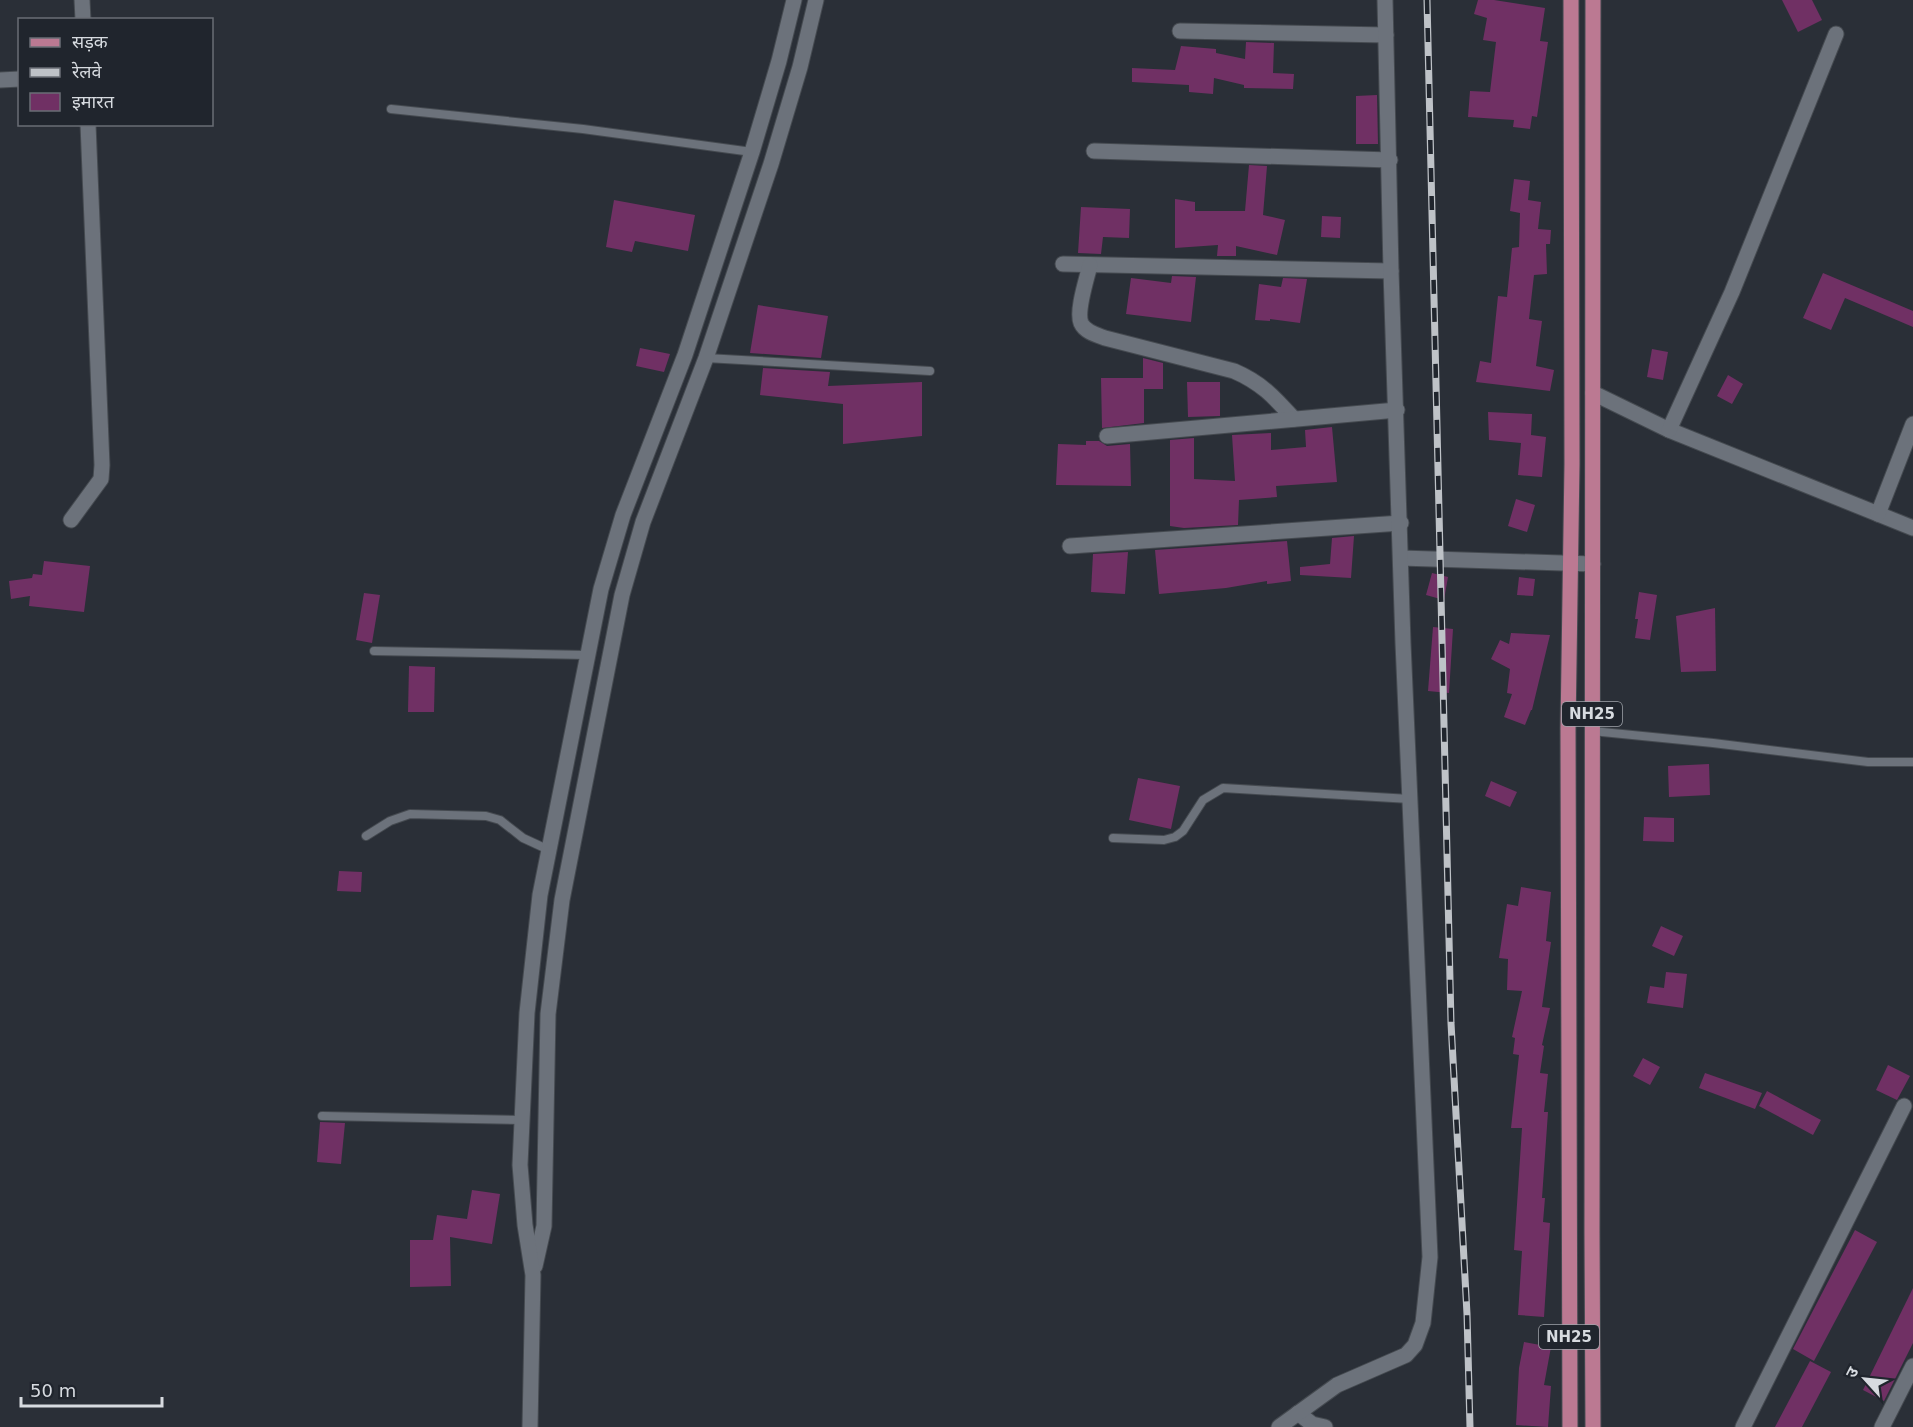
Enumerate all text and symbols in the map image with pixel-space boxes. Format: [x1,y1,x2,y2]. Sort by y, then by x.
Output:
legend [18,18,213,126]
text: सड़क [72,31,109,52]
text: रेलवे [71,61,103,82]
text: इमारत [72,91,115,112]
road number: NH25 [1562,702,1622,726]
road number: NH25 [1539,1325,1599,1349]
north arrow [1835,1349,1895,1409]
text: उ [1841,1363,1863,1381]
scale bar [21,1370,162,1408]
text: 50 m [30,1380,76,1401]

